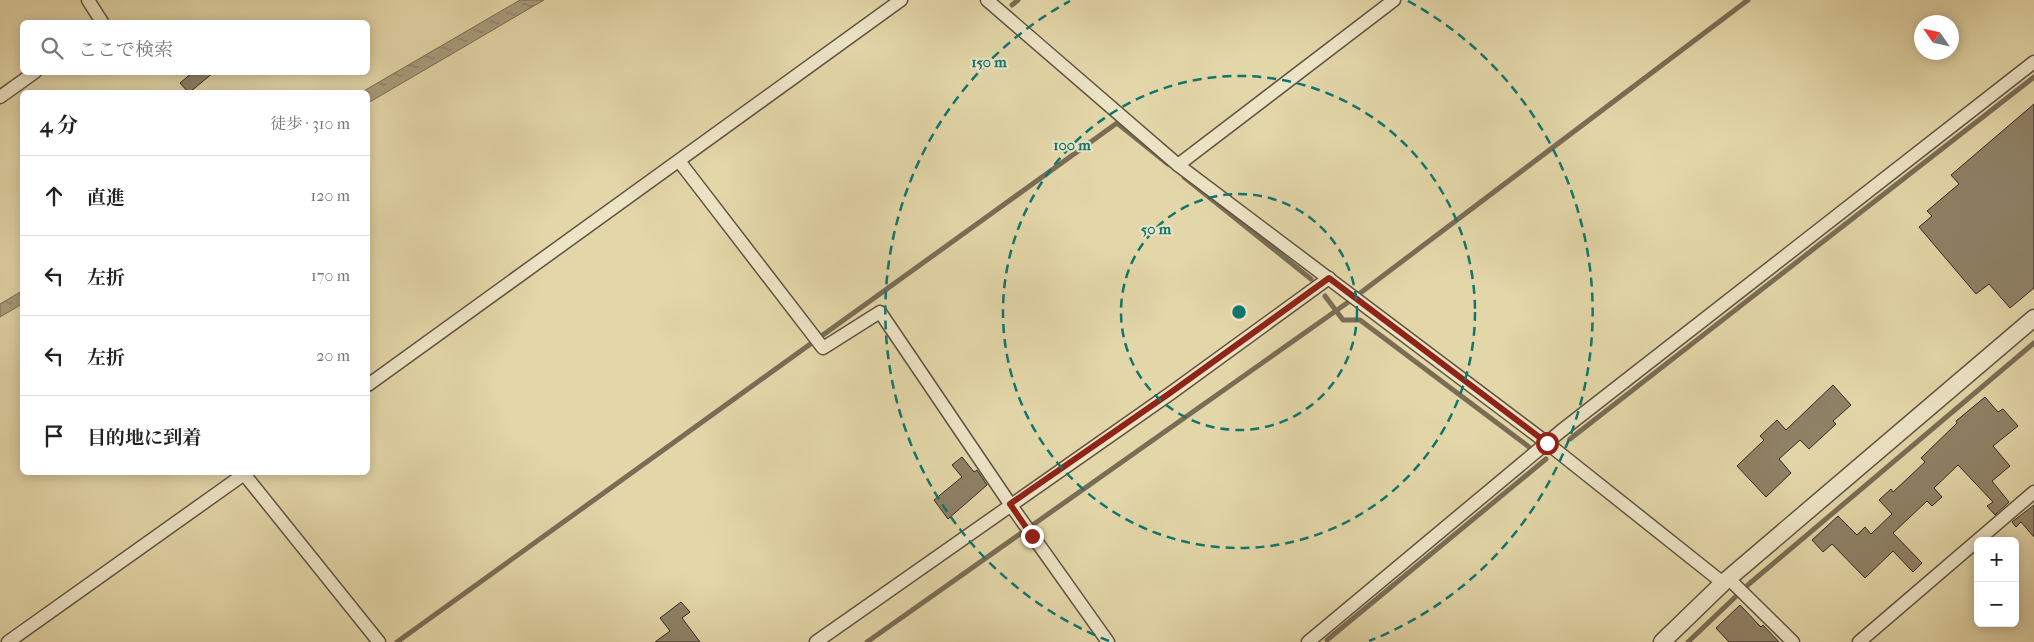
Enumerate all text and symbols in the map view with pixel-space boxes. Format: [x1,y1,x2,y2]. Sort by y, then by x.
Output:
north arrow [1914,15,1959,60]
search box [20,20,370,75]
icon: search [38,34,66,62]
text: ここで検索 [78,39,173,61]
text: 150 m [971,53,1007,71]
text: 4 分 [40,113,78,137]
text: 徒歩 · 310 m [270,114,350,133]
text: 100 m [1053,136,1091,154]
icon: ahead [40,182,68,210]
text: 120 m [311,186,350,205]
text: 直進 [87,187,125,209]
text: 50 m [1141,220,1172,238]
icon: left [40,262,68,290]
text: 170 m [311,266,350,285]
text: 左折 [87,267,125,289]
centre of rings [1230,303,1248,321]
icon: left [40,342,68,370]
text: 20 m [316,346,350,365]
text: 左折 [87,347,125,369]
icon: arrive [40,422,68,450]
text: 目的地に到着 [87,427,201,449]
route start [1536,432,1559,455]
route end [1021,525,1044,548]
map controls [1974,537,2019,627]
button: + [1974,537,2019,582]
button: − [1974,582,2019,627]

